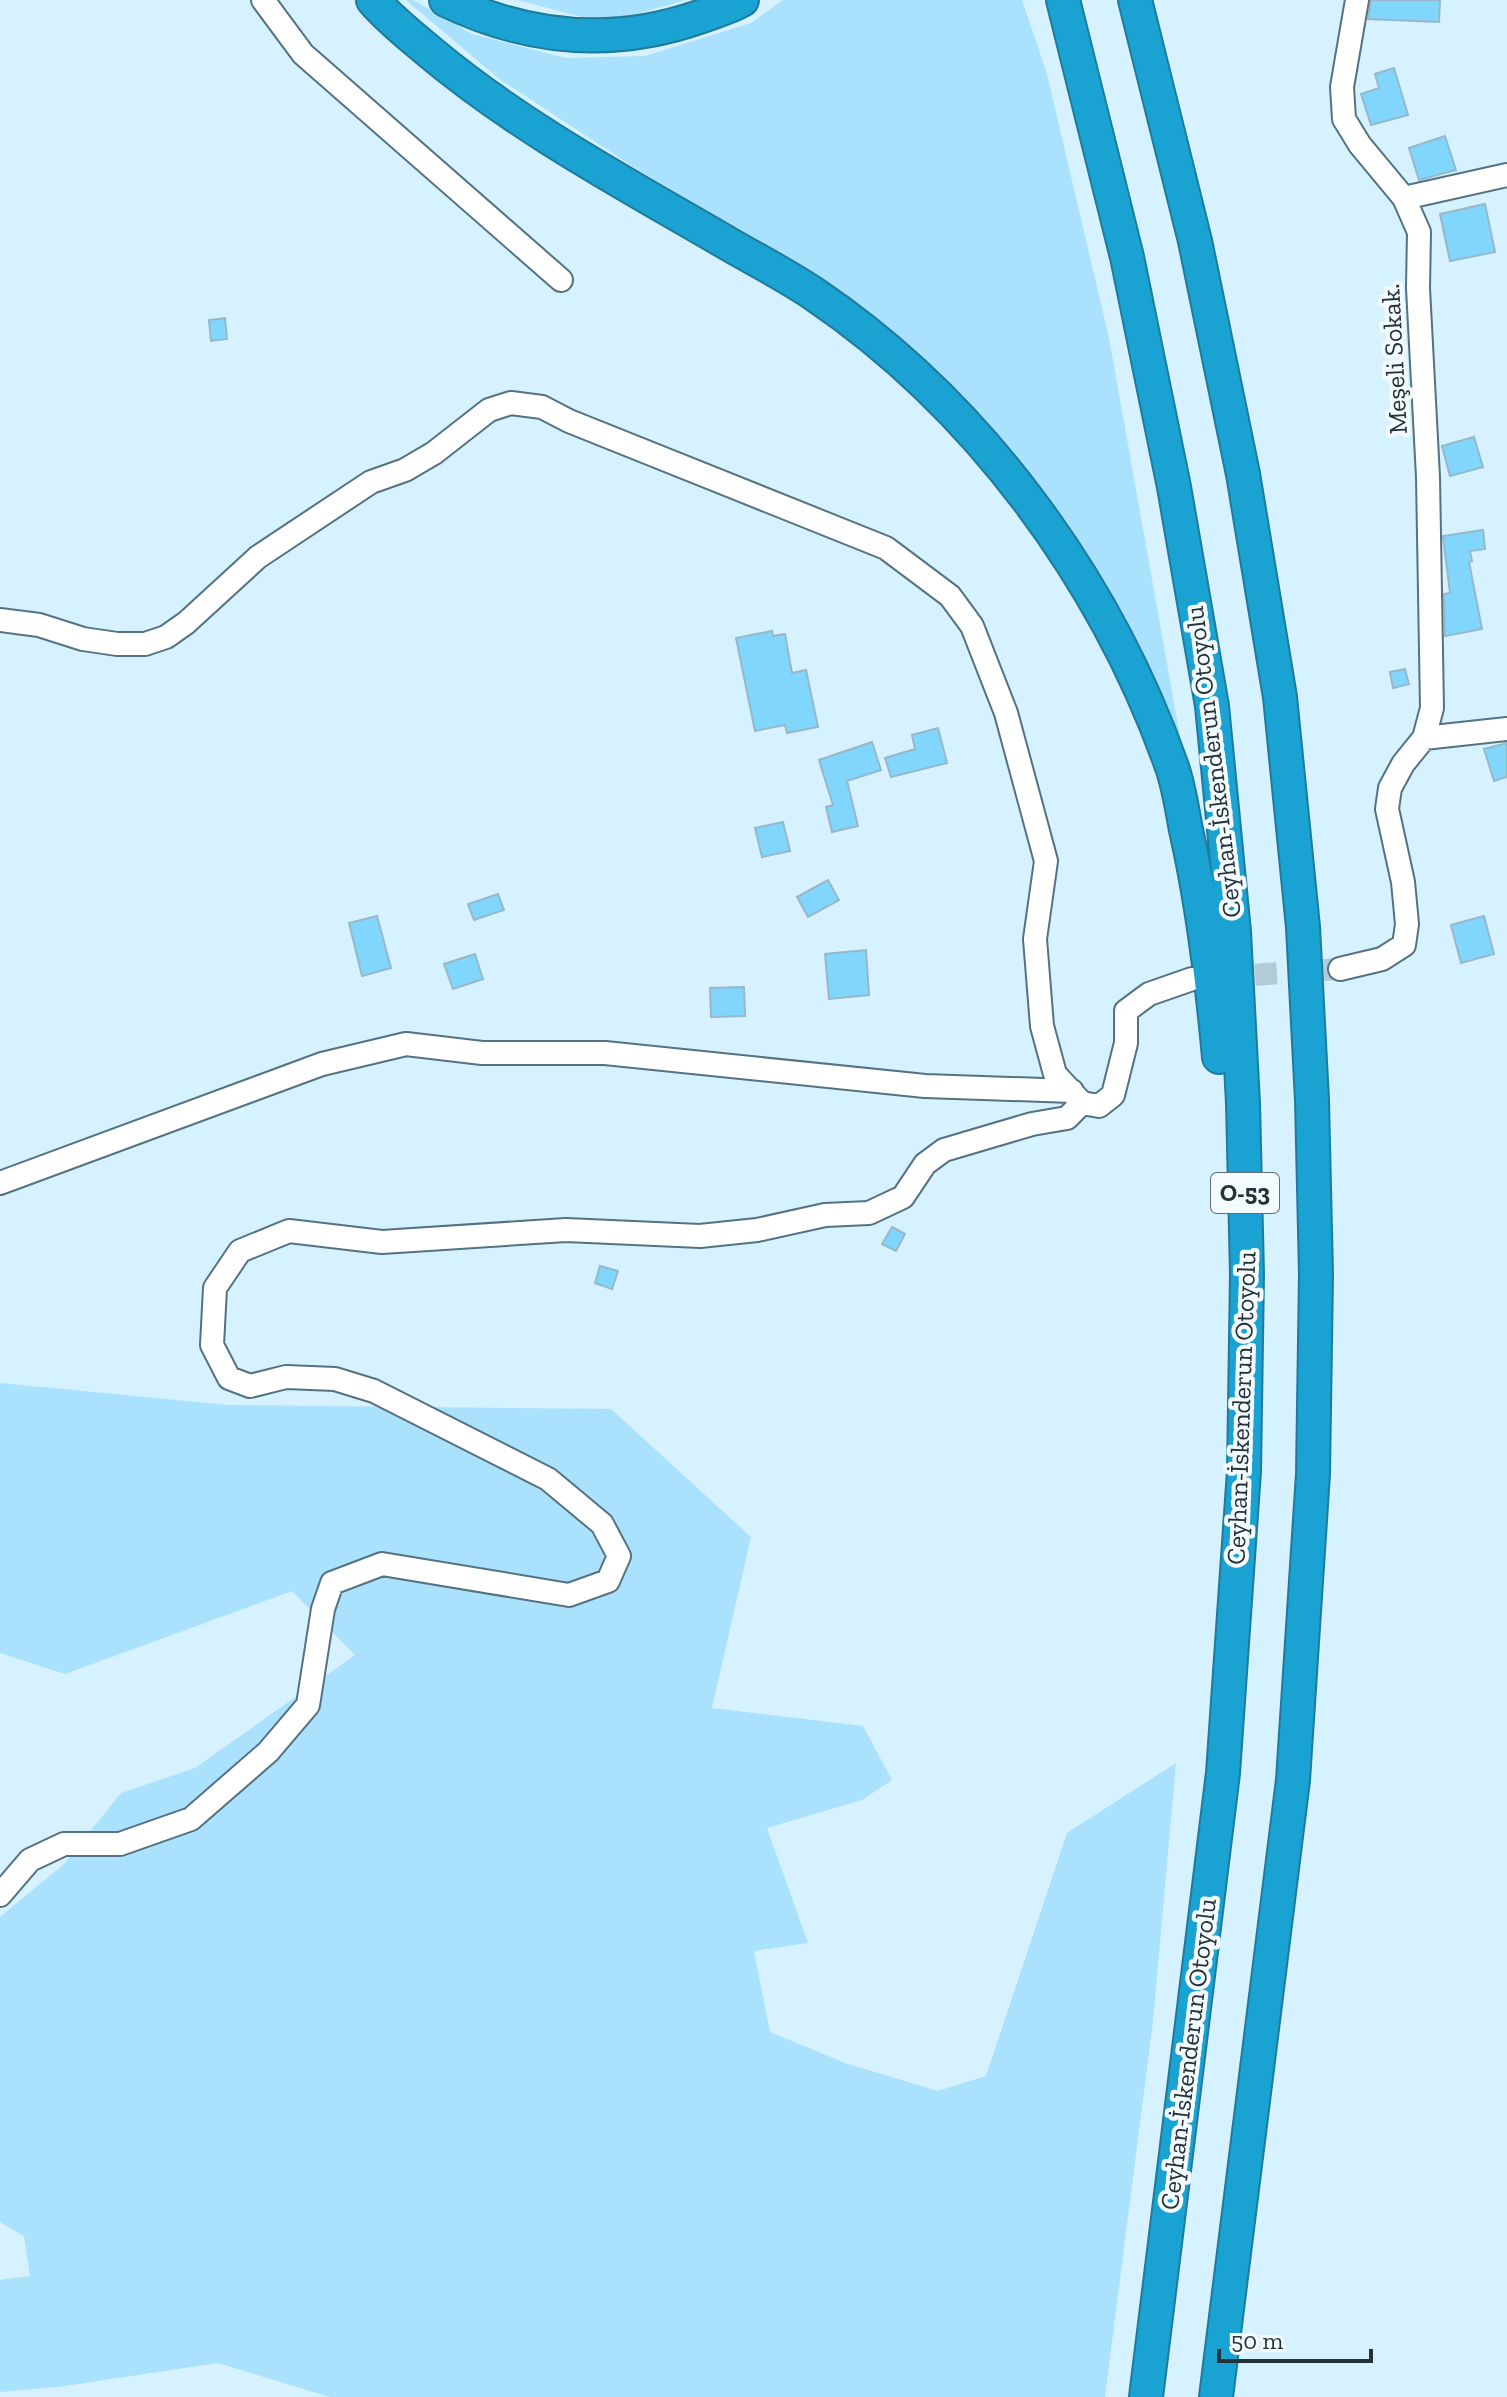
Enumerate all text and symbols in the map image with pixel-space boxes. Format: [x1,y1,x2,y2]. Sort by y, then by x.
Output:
street label: Meşeli Sokak. [1374,283,1414,435]
street label: Ceyhan-İskenderun Otoyolu [1178,604,1248,920]
road number: O-53 [1211,1173,1279,1213]
street label: Ceyhan-İskenderun Otoyolu [1220,1250,1262,1565]
street label: Ceyhan-İskenderun Otoyolu [1153,1896,1223,2212]
scale bar [1219,2313,1371,2363]
text: 50 m [1231,2326,1284,2355]

